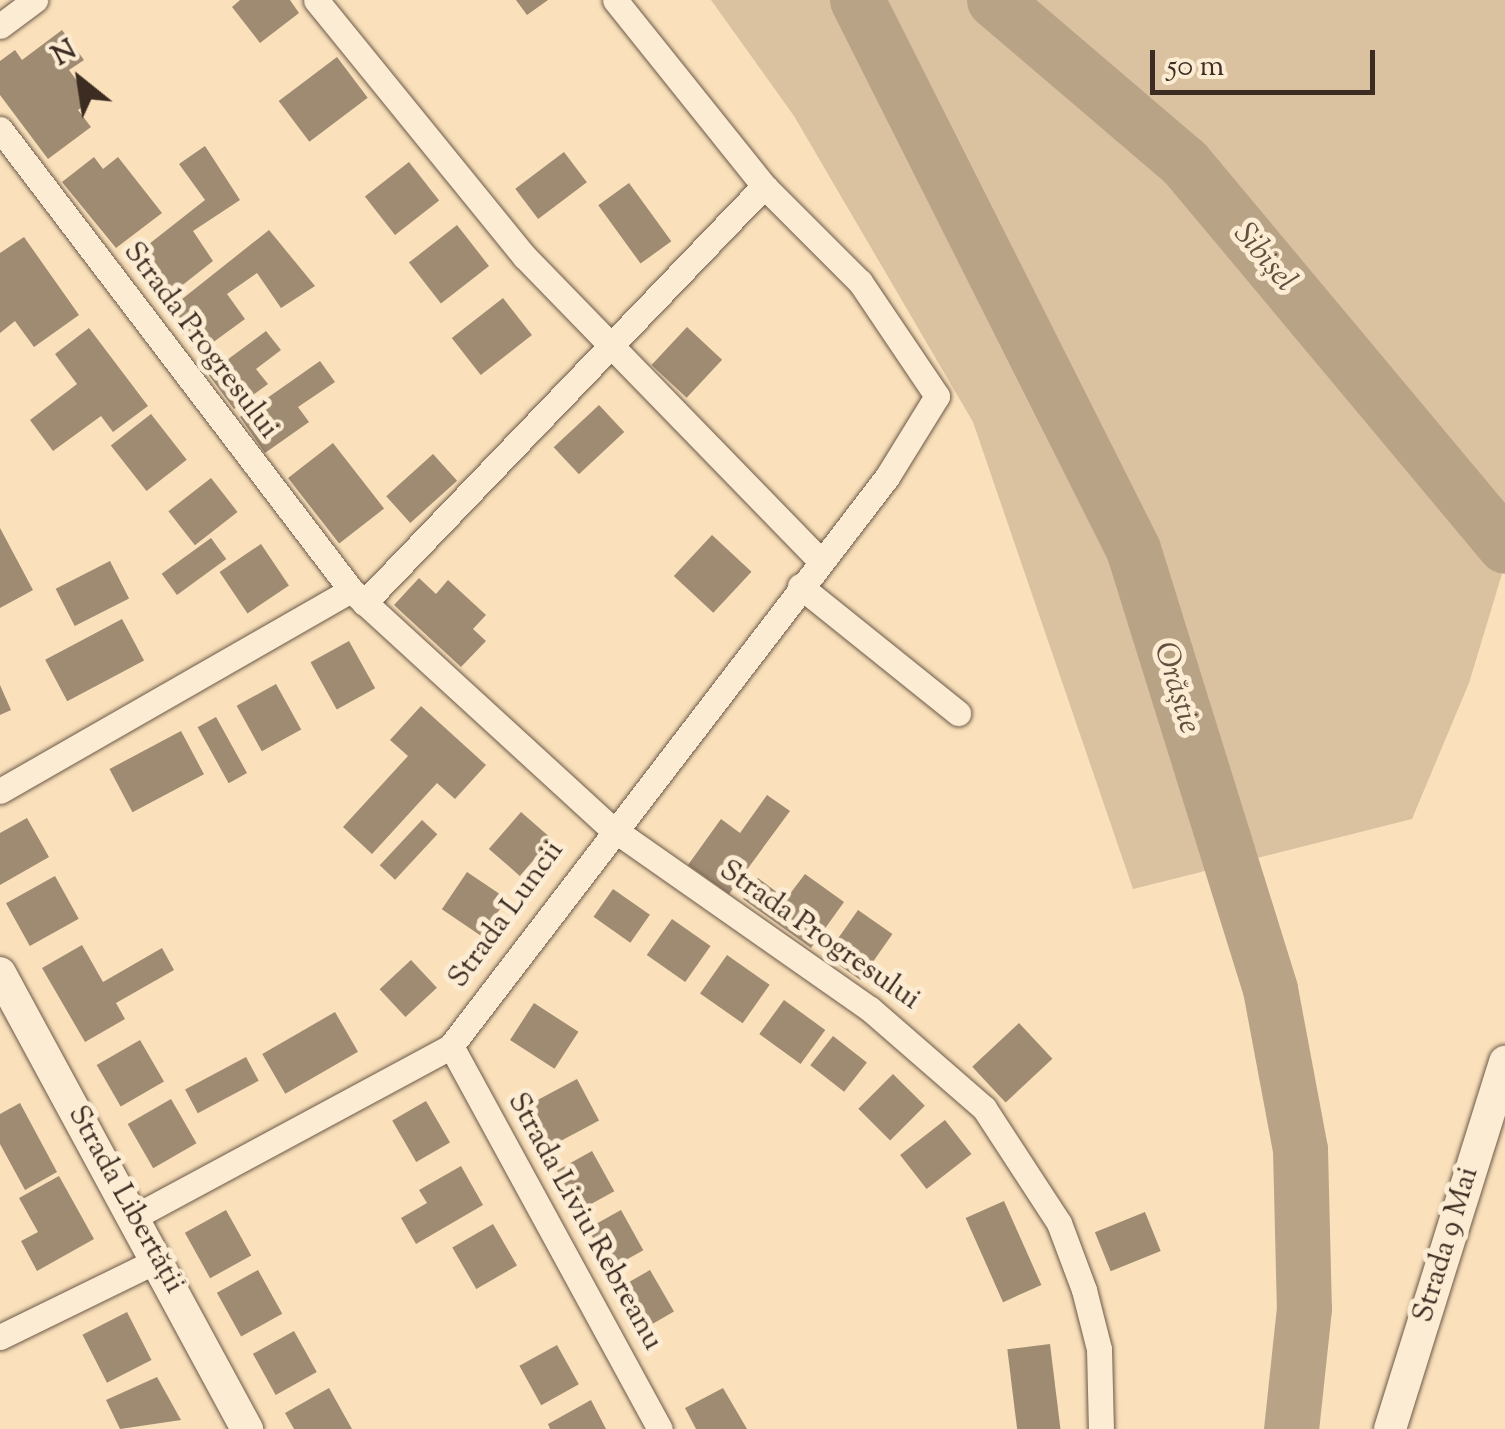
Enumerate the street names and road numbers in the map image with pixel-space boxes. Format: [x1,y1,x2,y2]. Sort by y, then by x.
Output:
street label: Strada Progresului [114,236,286,446]
street label: Strada Luncii [441,834,573,996]
street label: Strada Progresului [712,853,926,1019]
street label: Strada Liviu Rebreanu [498,1087,670,1357]
street label: Strada Libertății [59,1100,191,1300]
street label: Strada 9 Mai [1406,1163,1488,1327]

